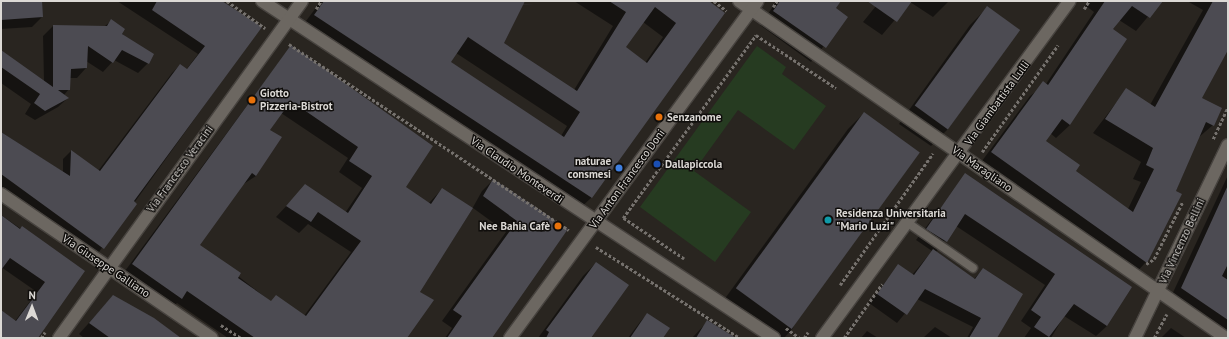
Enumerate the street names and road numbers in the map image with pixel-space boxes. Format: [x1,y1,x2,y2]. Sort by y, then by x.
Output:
street label: Via Giambattista Lulli [962,58,1032,148]
street label: Via Francesco Veracini [144,123,216,215]
street label: Via Anton Francesco Doni [586,127,668,231]
street label: Via Claudio Monteverdi [468,134,566,206]
street label: Via Maragliano [949,143,1015,195]
street label: Via Vincenzo Bellini [1156,196,1208,286]
street label: Via Giuseppe Galliano [60,232,152,300]

